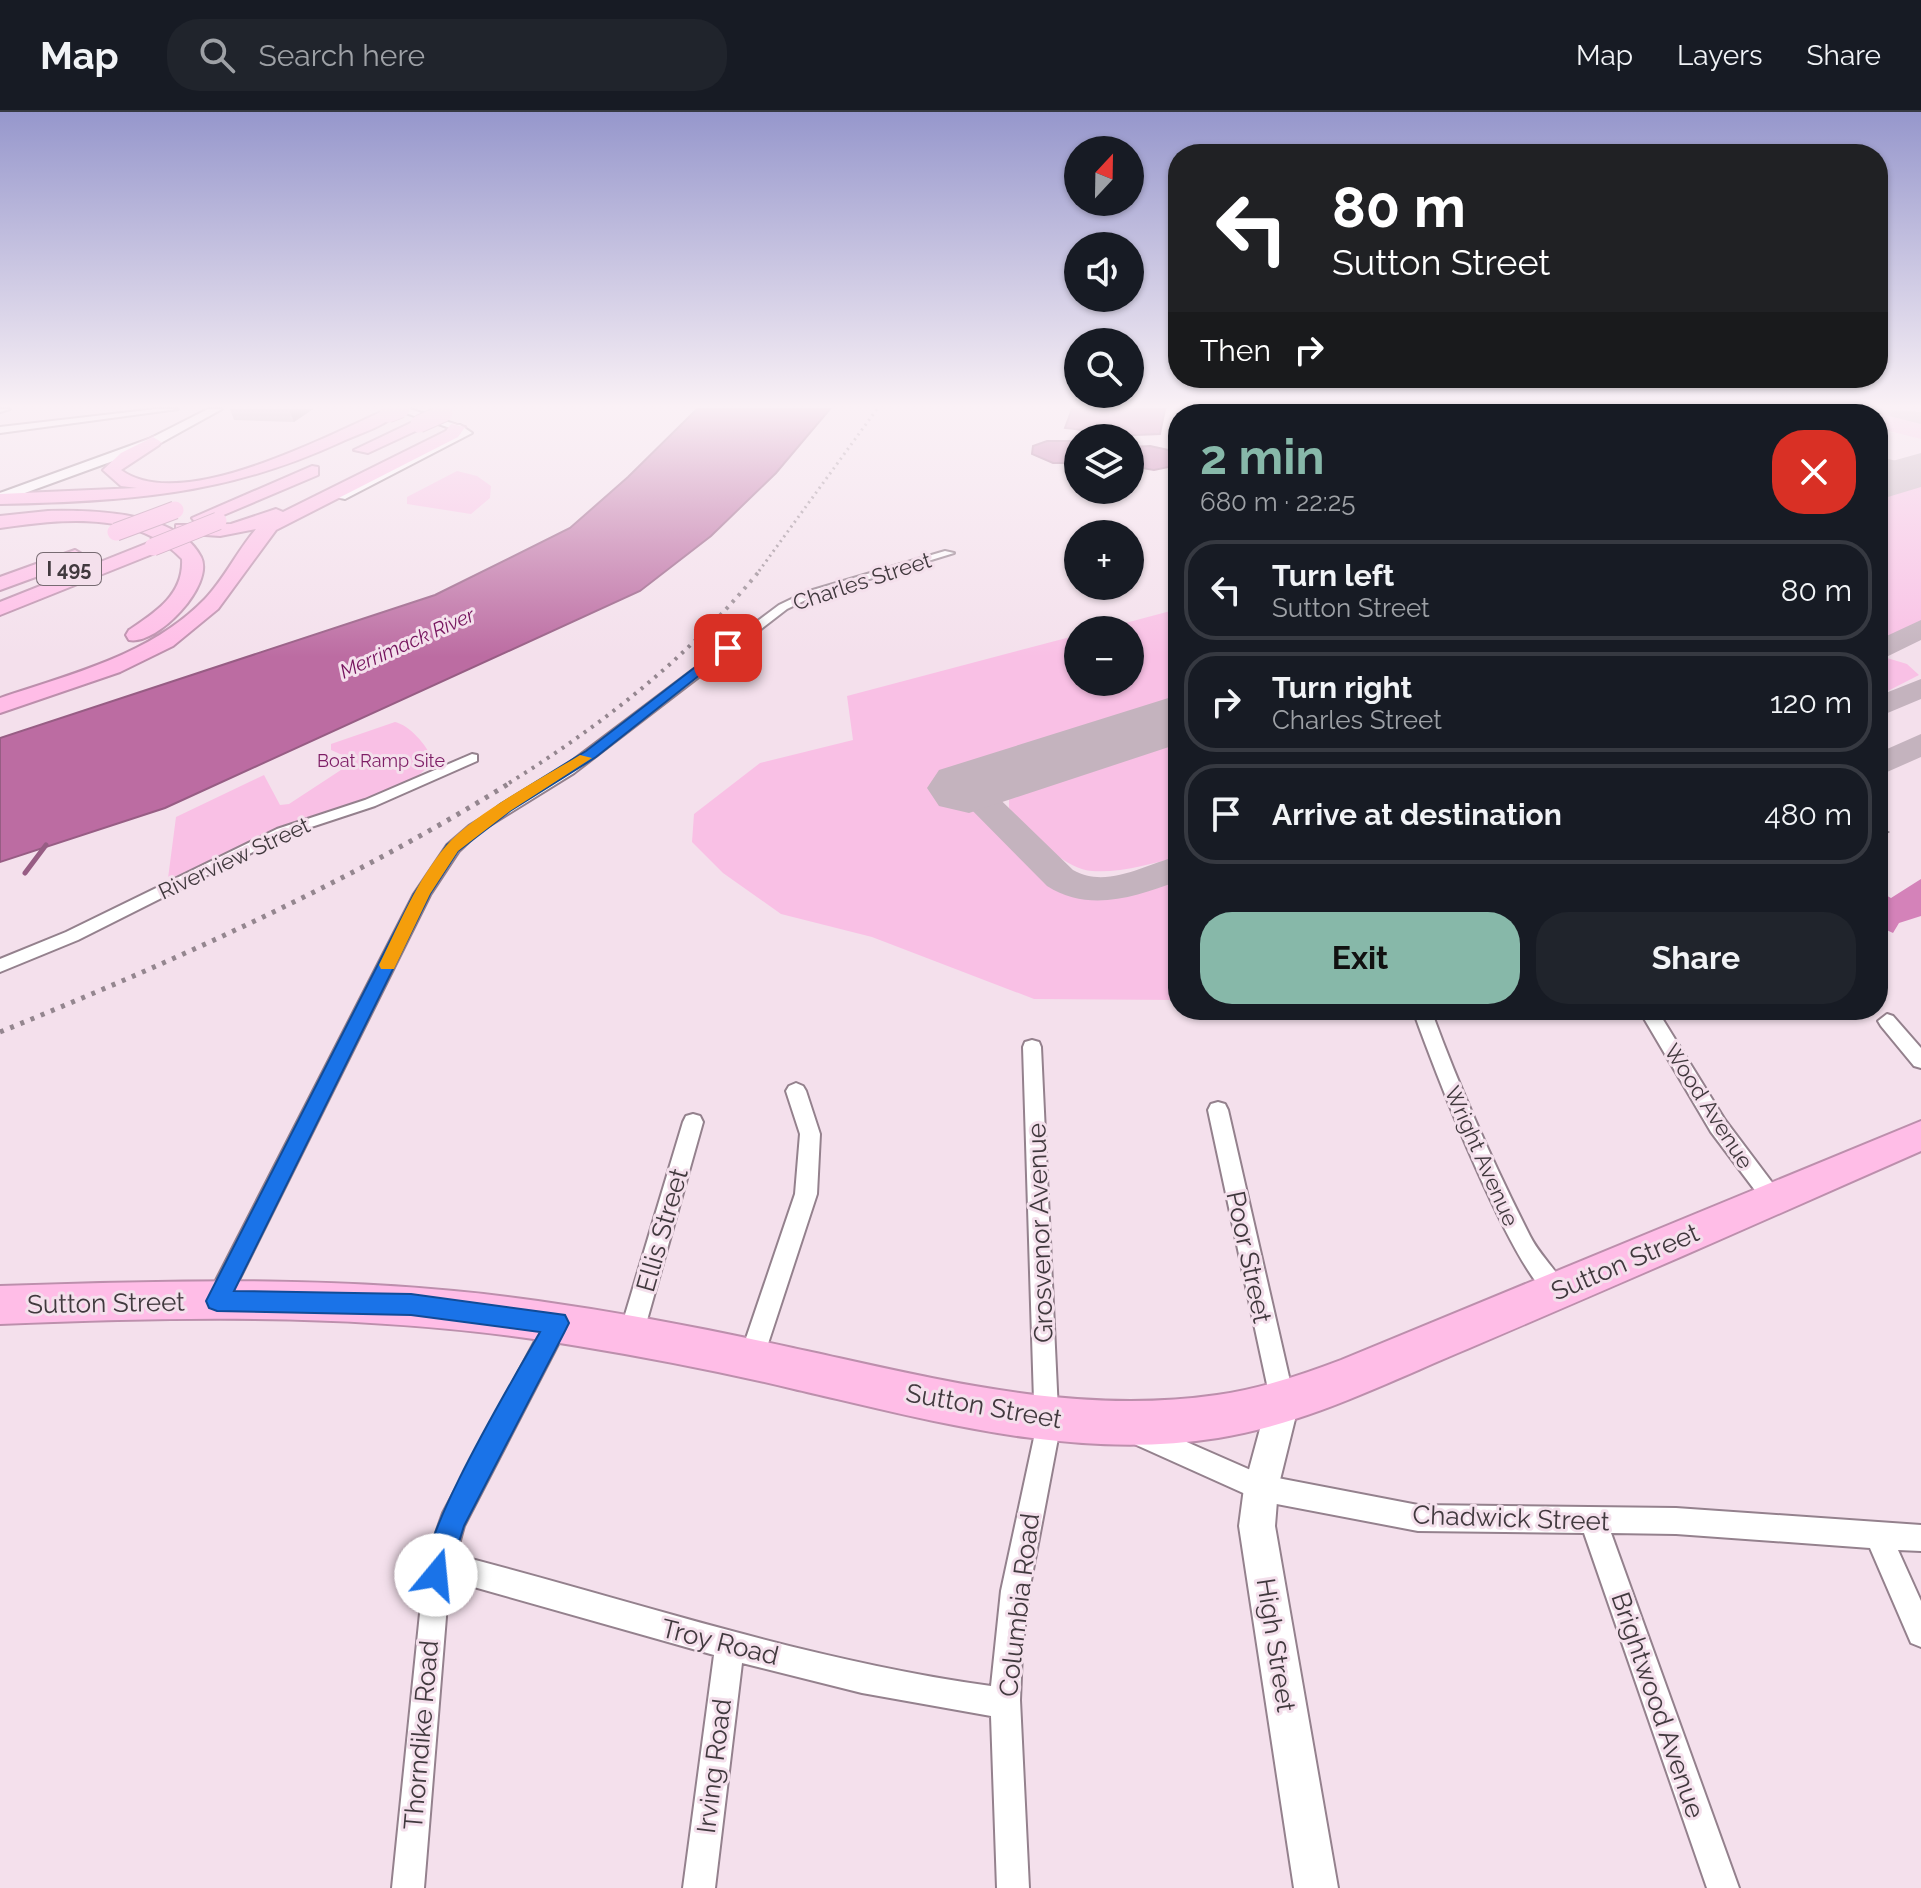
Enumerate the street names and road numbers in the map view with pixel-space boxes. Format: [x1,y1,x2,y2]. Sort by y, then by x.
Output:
street label: Charles Street [790,546,935,616]
road number: I 495 [37,553,101,585]
street label: Riverview Street [154,811,314,904]
street label: Wood Avenue [1659,1039,1759,1173]
street label: Wright Avenue [1440,1082,1525,1230]
street label: Grosvenor Avenue [1021,1123,1059,1343]
street label: Ellis Street [630,1165,694,1295]
street label: Poor Street [1220,1188,1278,1326]
street label: Sutton Street [1547,1217,1704,1307]
street label: Sutton Street [27,1287,185,1319]
street label: Sutton Street [904,1378,1065,1435]
street label: Chadwick Street [1412,1500,1610,1536]
street label: Columbia Road [993,1512,1045,1698]
street label: High Street [1251,1576,1301,1714]
street label: Brightwood Avenue [1605,1588,1711,1822]
street label: Troy Road [658,1613,782,1671]
street label: Thorndike Road [398,1639,444,1831]
street label: Irving Road [691,1697,737,1835]

